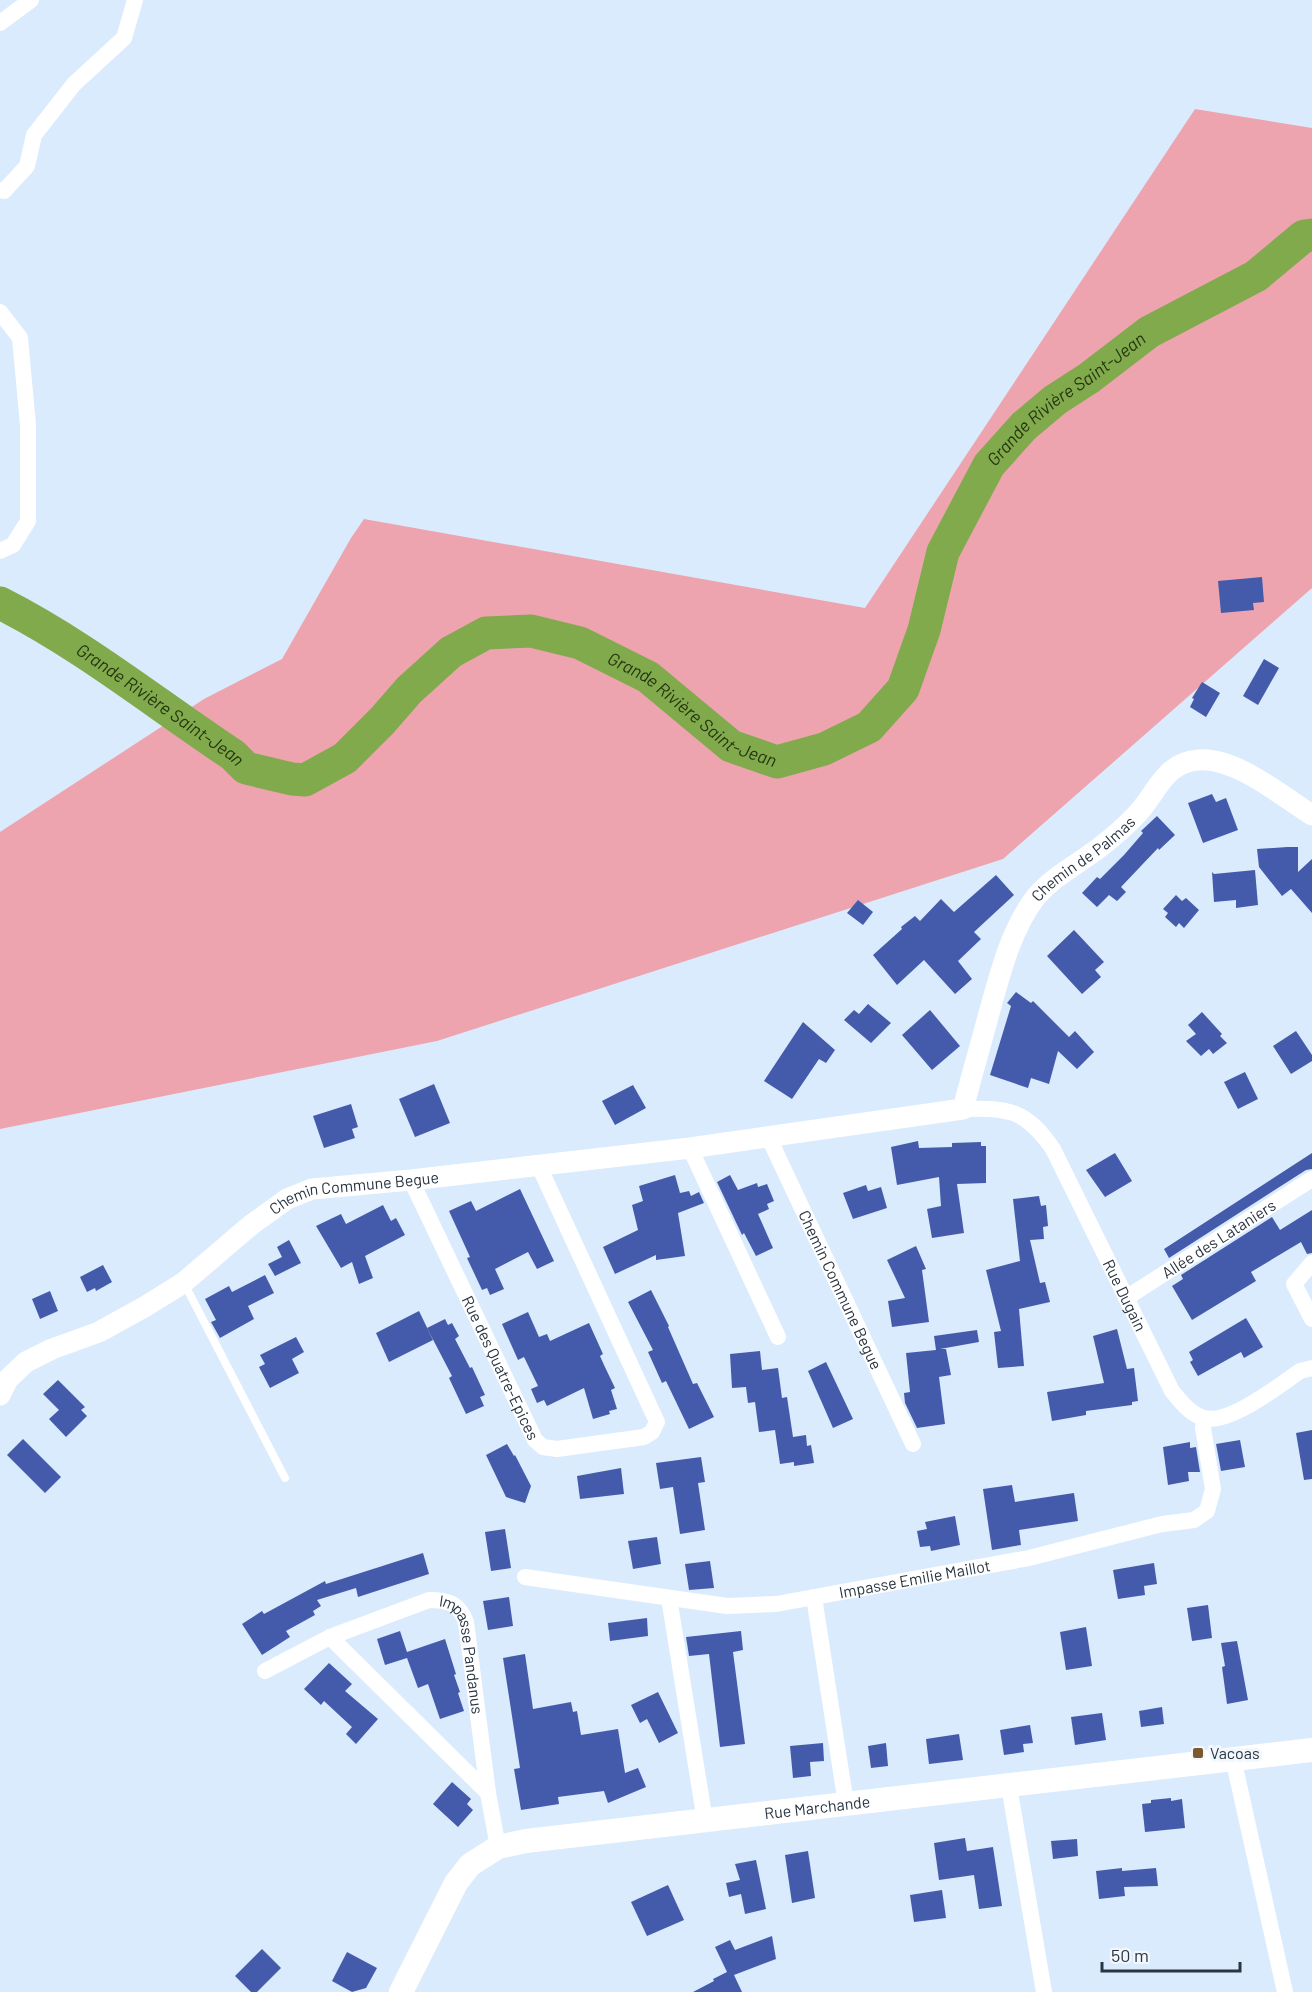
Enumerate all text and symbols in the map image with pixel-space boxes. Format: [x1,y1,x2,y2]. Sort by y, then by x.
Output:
water label: Grande Rivière Saint-Jean [982,327,1149,470]
water label: Grande Rivière Saint-Jean [73,638,249,770]
water label: Grande Rivière Saint-Jean [604,647,780,771]
street label: Chemin de Palmas [1027,812,1139,905]
street label: Chemin Commune Begue [265,1167,440,1218]
street label: Allée des Lataniers [1158,1195,1279,1282]
street label: Chemin Commune Begue [795,1207,886,1372]
street label: Rue Dugain [1100,1256,1151,1334]
street label: Rue des Quatre-Epices [459,1292,543,1443]
street label: Impasse Emilie Maillot [837,1555,992,1601]
street label: Impasse Pandanus [438,1591,488,1715]
place label: Vacoas [1210,1743,1260,1762]
marker: Vacoas [1191,1746,1205,1760]
street label: Rue Marchande [763,1791,871,1822]
scale bar [1102,1935,1240,1973]
text: 50 m [1111,1944,1149,1966]

